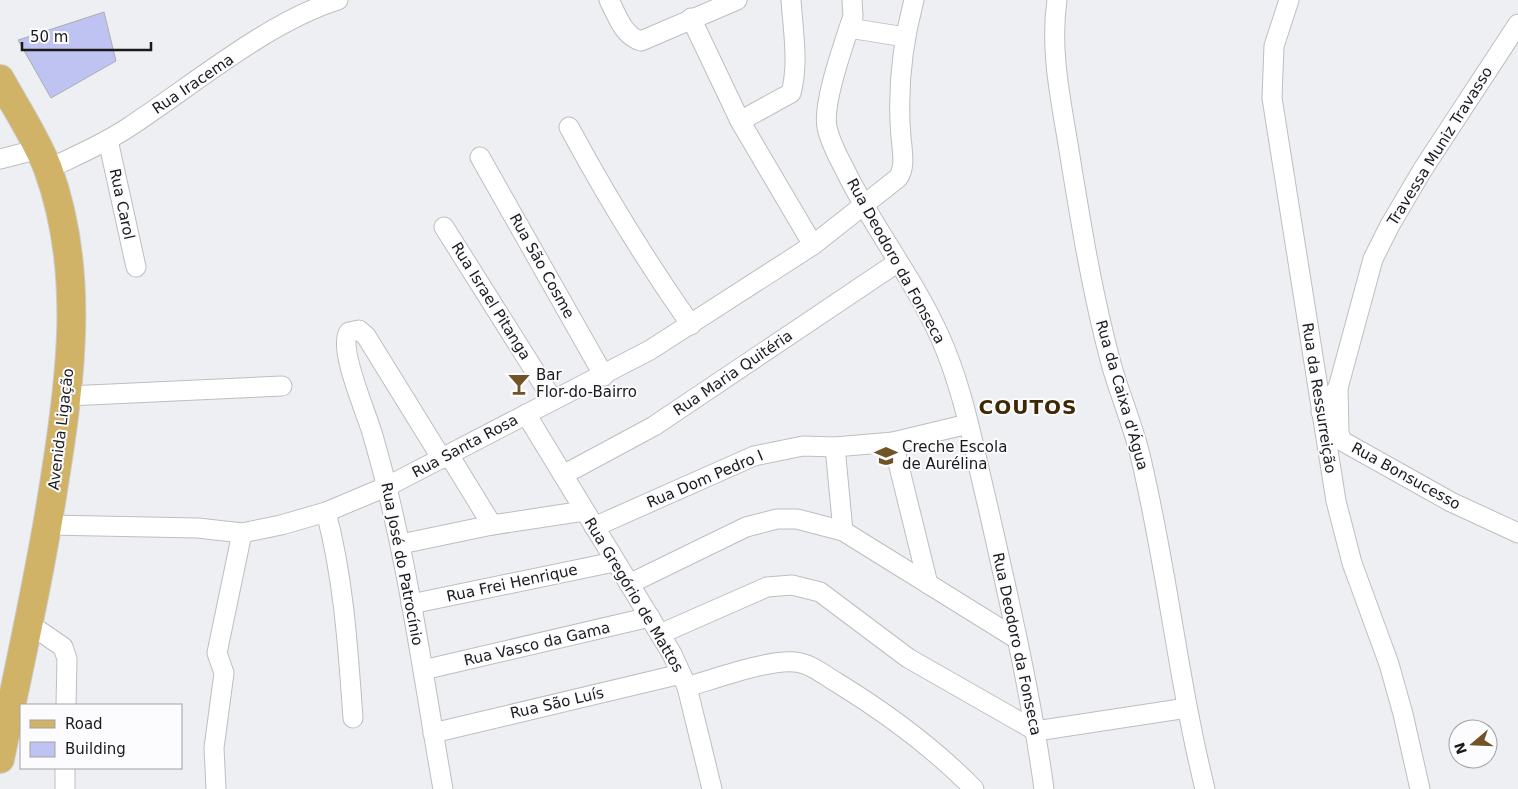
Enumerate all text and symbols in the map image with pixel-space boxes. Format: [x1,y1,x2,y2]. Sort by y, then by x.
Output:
scale bar [22,20,151,52]
text: 50 m [30,28,68,46]
street label: Rua Iracema [149,50,237,118]
street label: Travessa Muniz Travasso [1383,63,1496,230]
street label: Rua Carol [106,167,138,241]
street label: Rua Deodoro da Fonseca [843,175,949,347]
street label: Rua São Cosme [506,210,578,322]
street label: Rua Israel Pitanga [448,239,534,363]
street label: Rua da Caixa d'Água [1092,318,1153,472]
street label: Rua da Ressurreição [1298,321,1340,475]
street label: Rua Maria Quitéria [670,326,796,420]
place label: Bar Flor-do-Bairro [536,366,637,401]
street label: Avenida Ligação [45,367,77,491]
bar icon: Bar Flor-do-Bairro [506,371,532,397]
district label: COUTOS [979,395,1077,419]
street label: Rua Santa Rosa [409,411,521,481]
place label: Creche Escola de Aurélina [902,438,1007,473]
street label: Rua Bonsucesso [1348,439,1464,513]
school or university icon: Creche Escola de Aurélina [873,443,899,469]
street label: Rua Dom Pedro I [644,446,766,512]
street label: Rua José do Patrocínio [377,481,427,647]
street label: Rua Gregório de Mattos [581,514,687,676]
street label: Rua Deodoro da Fonseca [989,551,1045,737]
street label: Rua Frei Henrique [445,560,579,606]
street label: Rua Vasco da Gama [462,618,612,670]
street label: Rua São Luís [508,683,606,723]
legend [20,704,182,769]
text: Road [65,715,103,733]
north arrow [1448,719,1498,769]
text: Building [65,740,126,758]
text: N [1451,740,1470,756]

